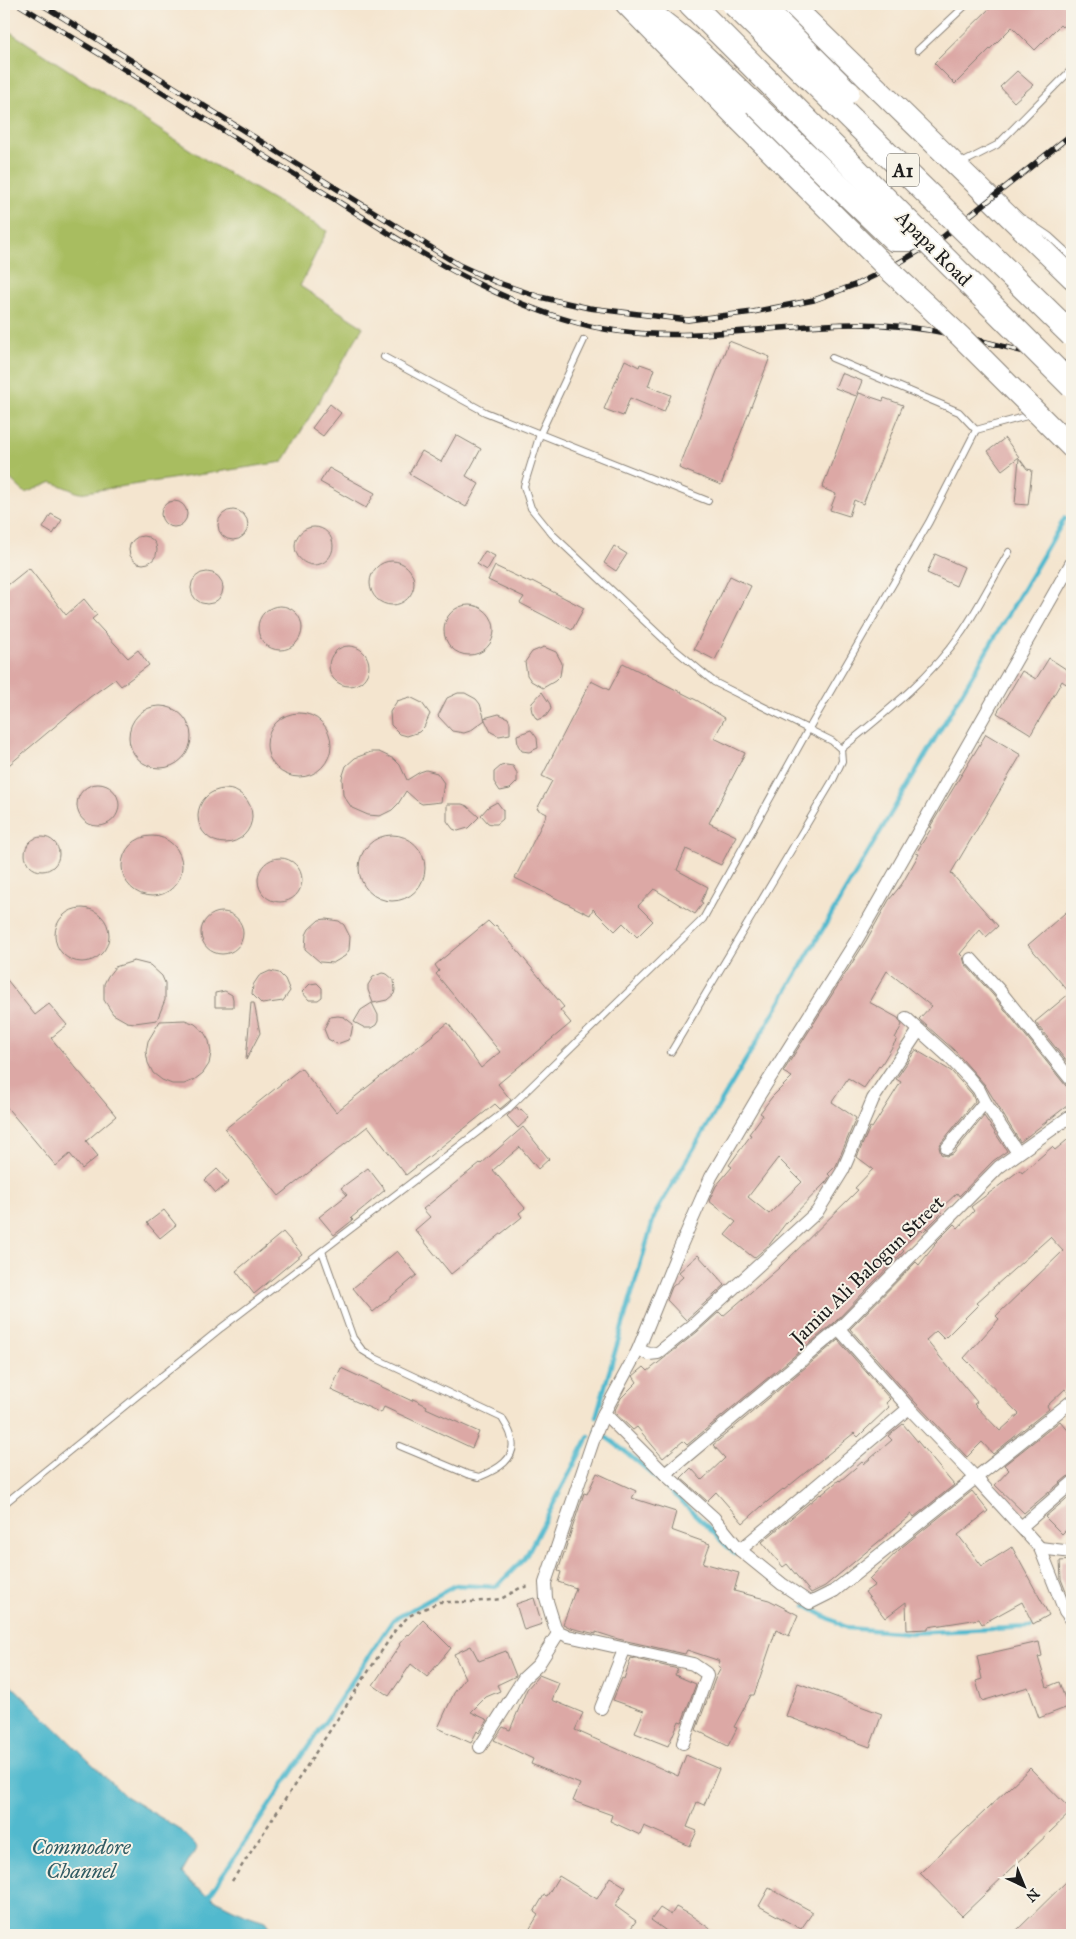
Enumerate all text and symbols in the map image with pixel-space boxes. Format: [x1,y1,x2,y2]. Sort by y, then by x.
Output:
road number: A1 [887,154,919,186]
street label: Apapa Road [890,204,977,291]
street label: Jamiu Ali Balogun Street [784,1190,949,1352]
water label: Commodore Channel [31,1834,132,1884]
north arrow [998,1862,1048,1912]
text: N [1022,1885,1043,1905]

